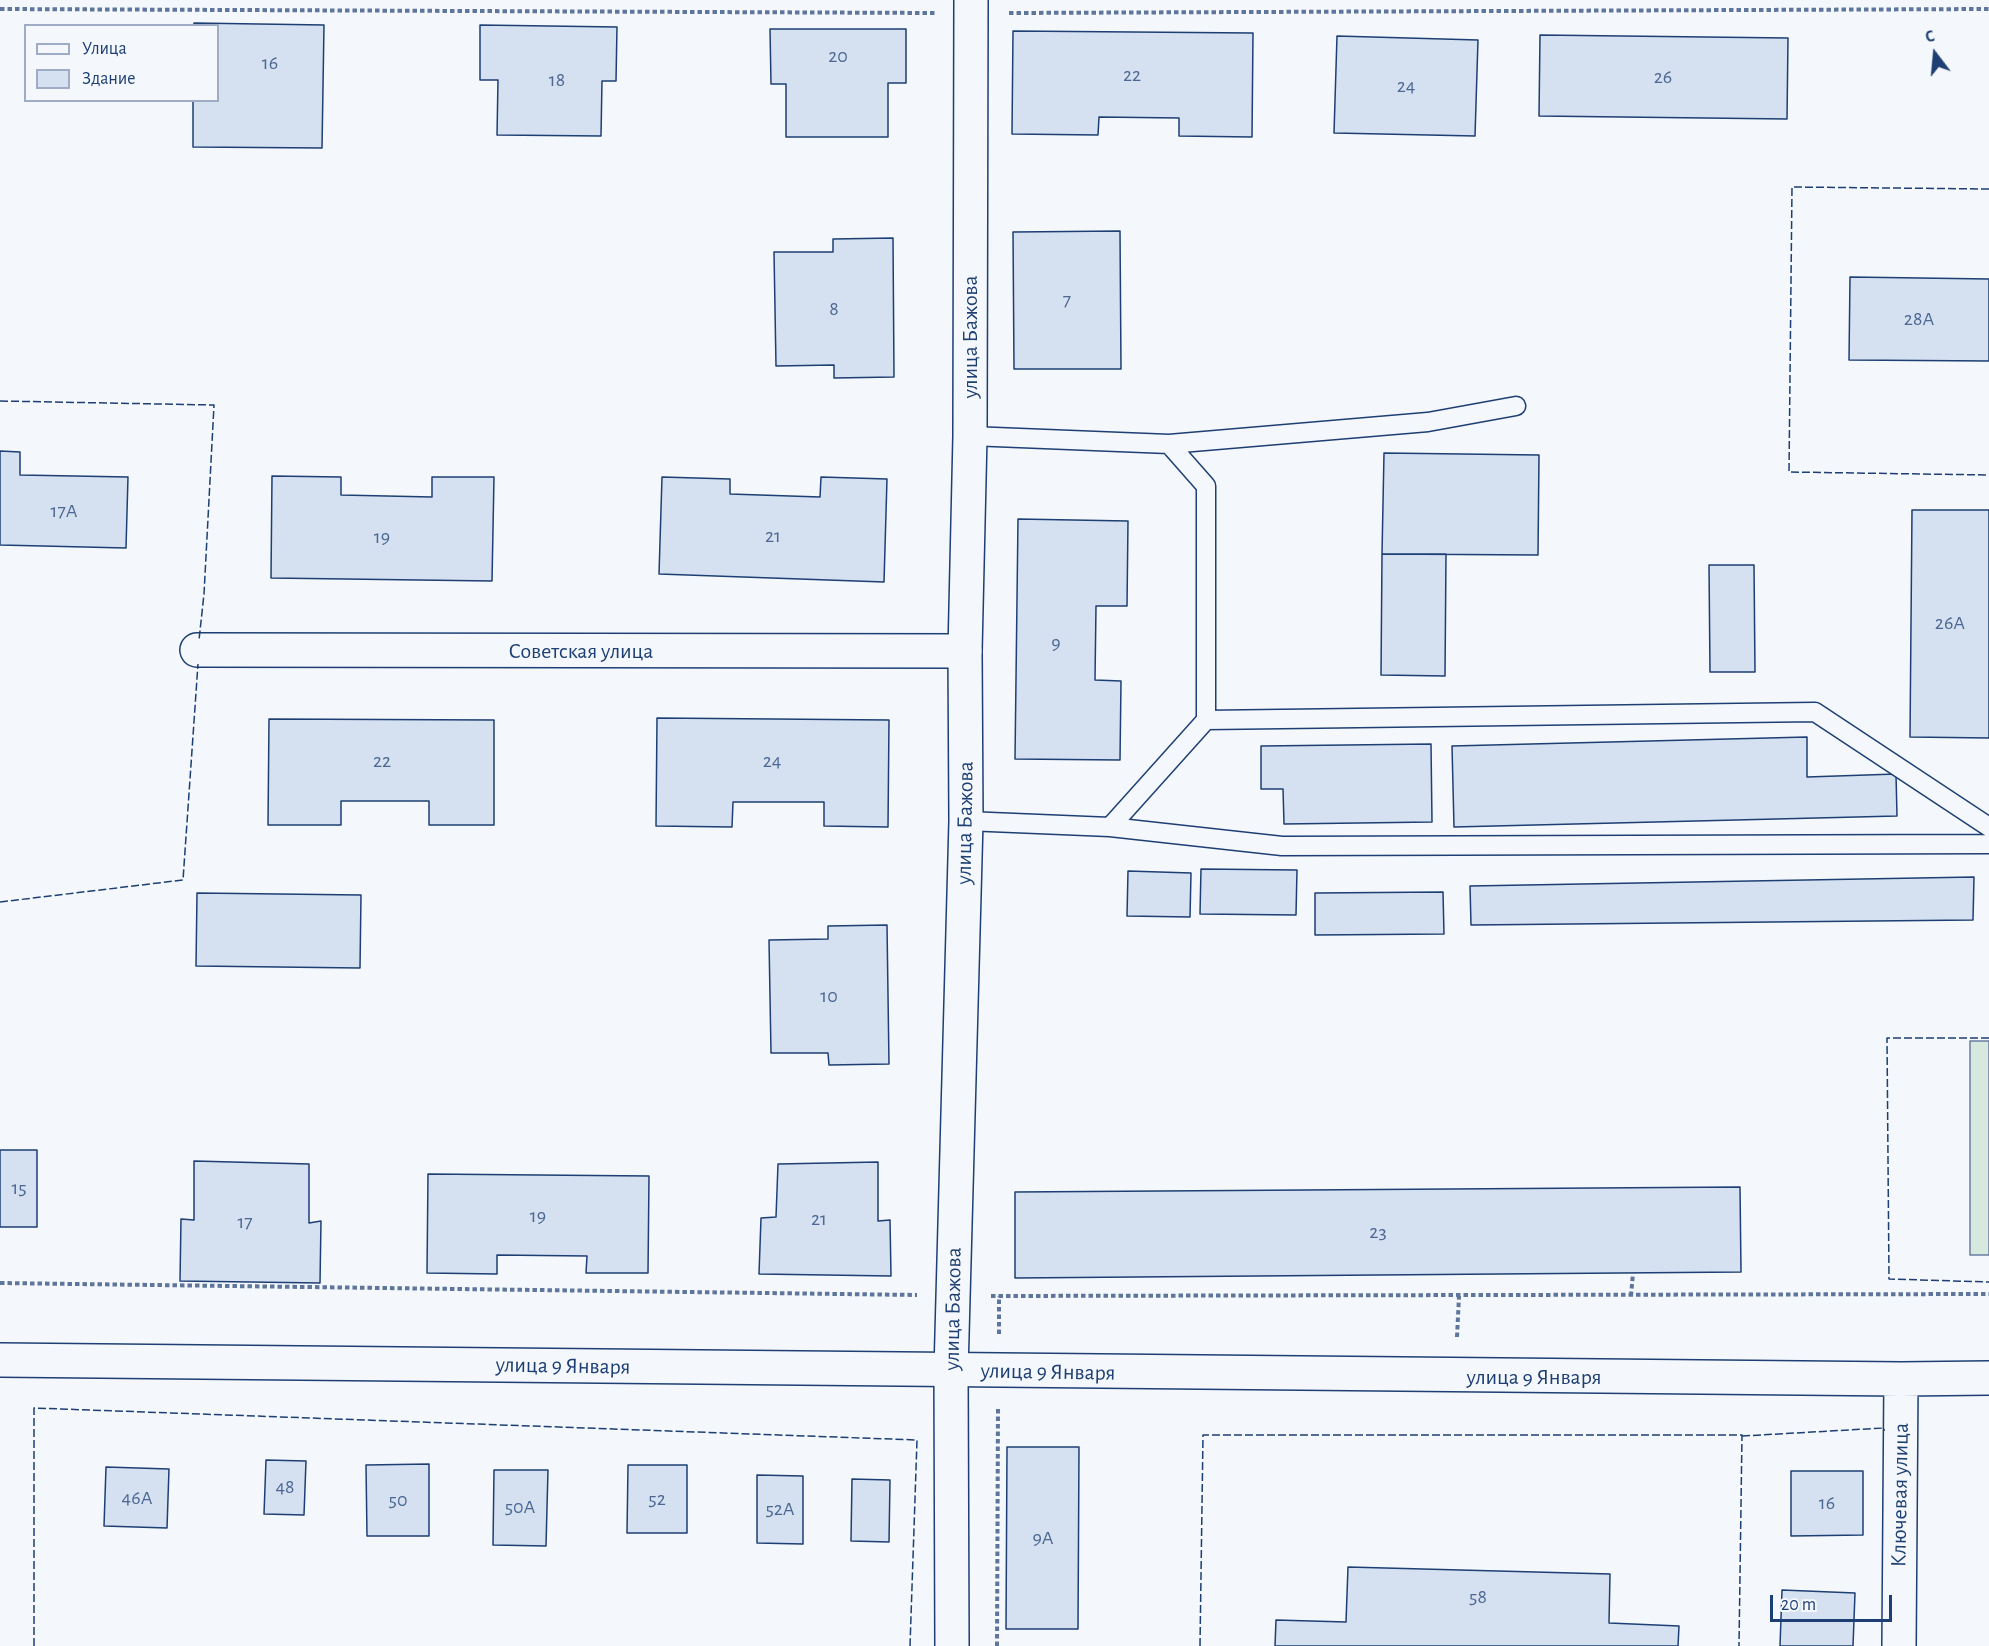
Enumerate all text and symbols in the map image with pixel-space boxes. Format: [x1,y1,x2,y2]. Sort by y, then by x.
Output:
legend [24,24,219,102]
north arrow [1905,24,1965,84]
text: С [1924,28,1936,46]
text: Улица [82,40,127,58]
house number: 20 [828,44,848,68]
house number: 16 [262,51,278,75]
house number: 22 [1123,63,1141,87]
house number: 26 [1654,65,1672,89]
house number: 18 [549,68,565,92]
text: Здание [82,70,136,88]
house number: 24 [1397,74,1415,98]
street label: улица Бажова [957,275,983,399]
house number: 7 [1063,288,1071,312]
house number: 8 [829,297,839,321]
house number: 28А [1904,307,1934,331]
house number: 17А [51,499,77,523]
house number: 21 [765,524,781,548]
house number: 19 [374,525,390,549]
house number: 26А [1935,611,1965,635]
house number: 9 [1051,631,1061,655]
street label: Советская улица [509,638,653,664]
house number: 22 [373,749,391,773]
house number: 24 [763,749,781,773]
street label: улица Бажова [951,761,979,885]
house number: 10 [820,984,838,1008]
house number: 15 [11,1176,27,1200]
house number: 19 [530,1204,546,1228]
house number: 21 [811,1207,827,1231]
house number: 17 [237,1210,253,1234]
house number: 23 [1369,1220,1387,1244]
street label: улица Бажова [939,1247,967,1371]
street label: улица 9 Января [495,1352,631,1380]
street label: улица 9 Января [980,1358,1116,1386]
street label: улица 9 Января [1466,1364,1602,1390]
street label: Ключевая улица [1886,1423,1914,1567]
house number: 48 [275,1475,295,1499]
house number: 46А [122,1486,152,1510]
house number: 52 [648,1487,666,1511]
house number: 50 [389,1488,407,1512]
house number: 16 [1819,1491,1835,1515]
house number: 50А [505,1495,535,1519]
house number: 52А [765,1497,795,1521]
house number: 9А [1032,1526,1054,1550]
scale bar [1773,1583,1894,1621]
house number: 58 [1469,1585,1487,1609]
text: 20 m [1781,1596,1816,1614]

